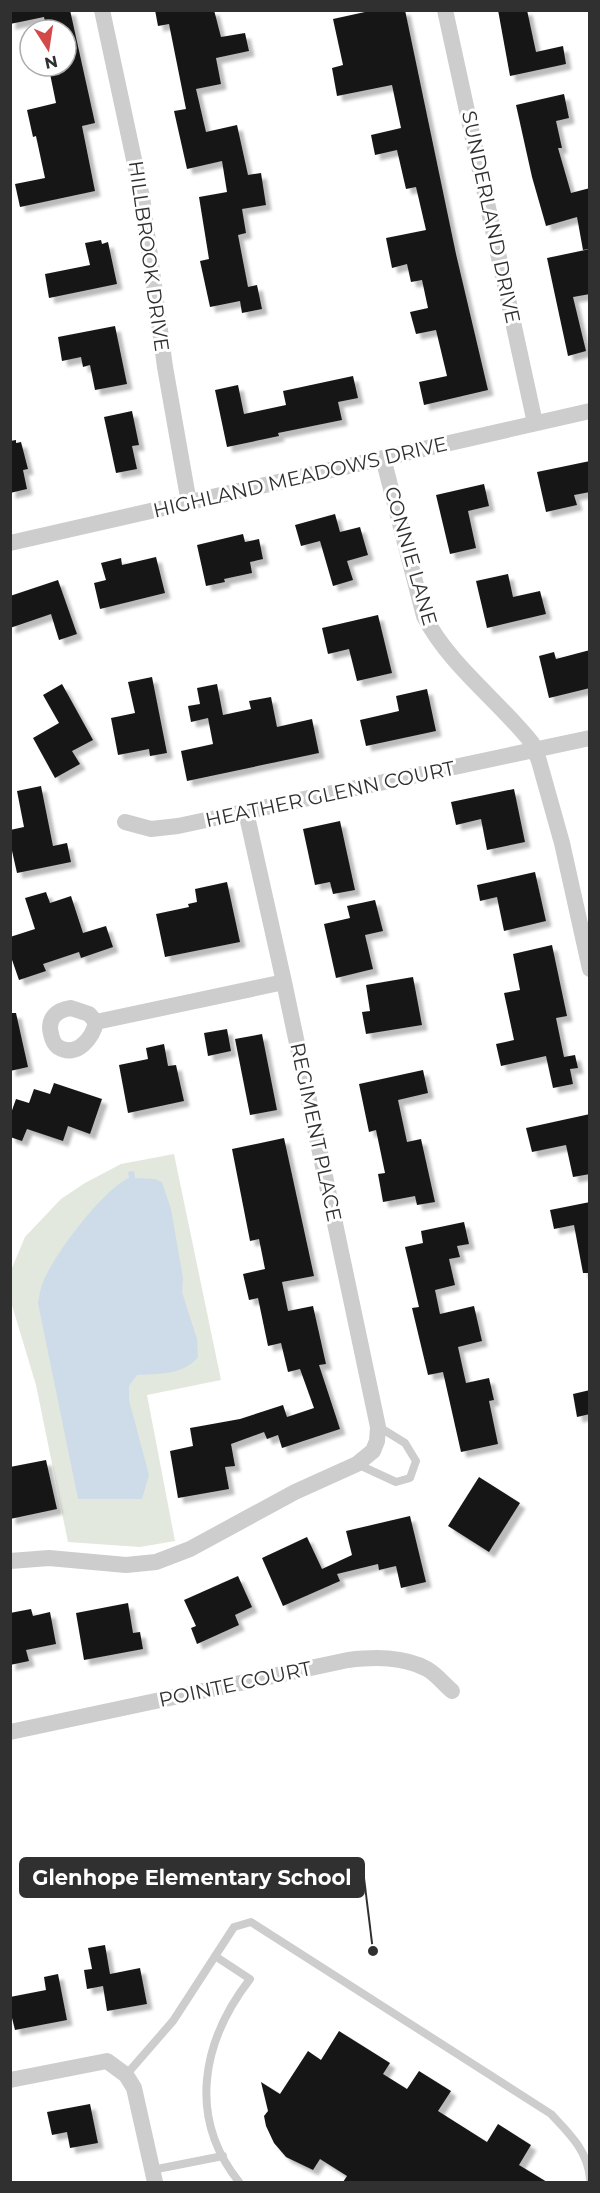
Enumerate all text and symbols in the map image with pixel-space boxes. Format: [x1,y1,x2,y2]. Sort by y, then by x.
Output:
north arrow [18,18,78,78]
text: N [43,52,59,73]
street label: SUNDERLAND DRIVE [457,109,525,325]
street label: HILLBROOK DRIVE [124,159,174,353]
street label: HIGHLAND MEADOWS DRIVE [151,431,449,523]
street label: CONNIE LANE [380,484,442,628]
street label: HEATHER GLENN COURT [203,756,457,832]
street label: REGIMENT PLACE [285,1040,347,1224]
street label: POINTE COURT [157,1656,314,1712]
callout: Glenhope Elementary School [20,1858,364,1897]
text: Glenhope Elementary School [32,1865,352,1890]

